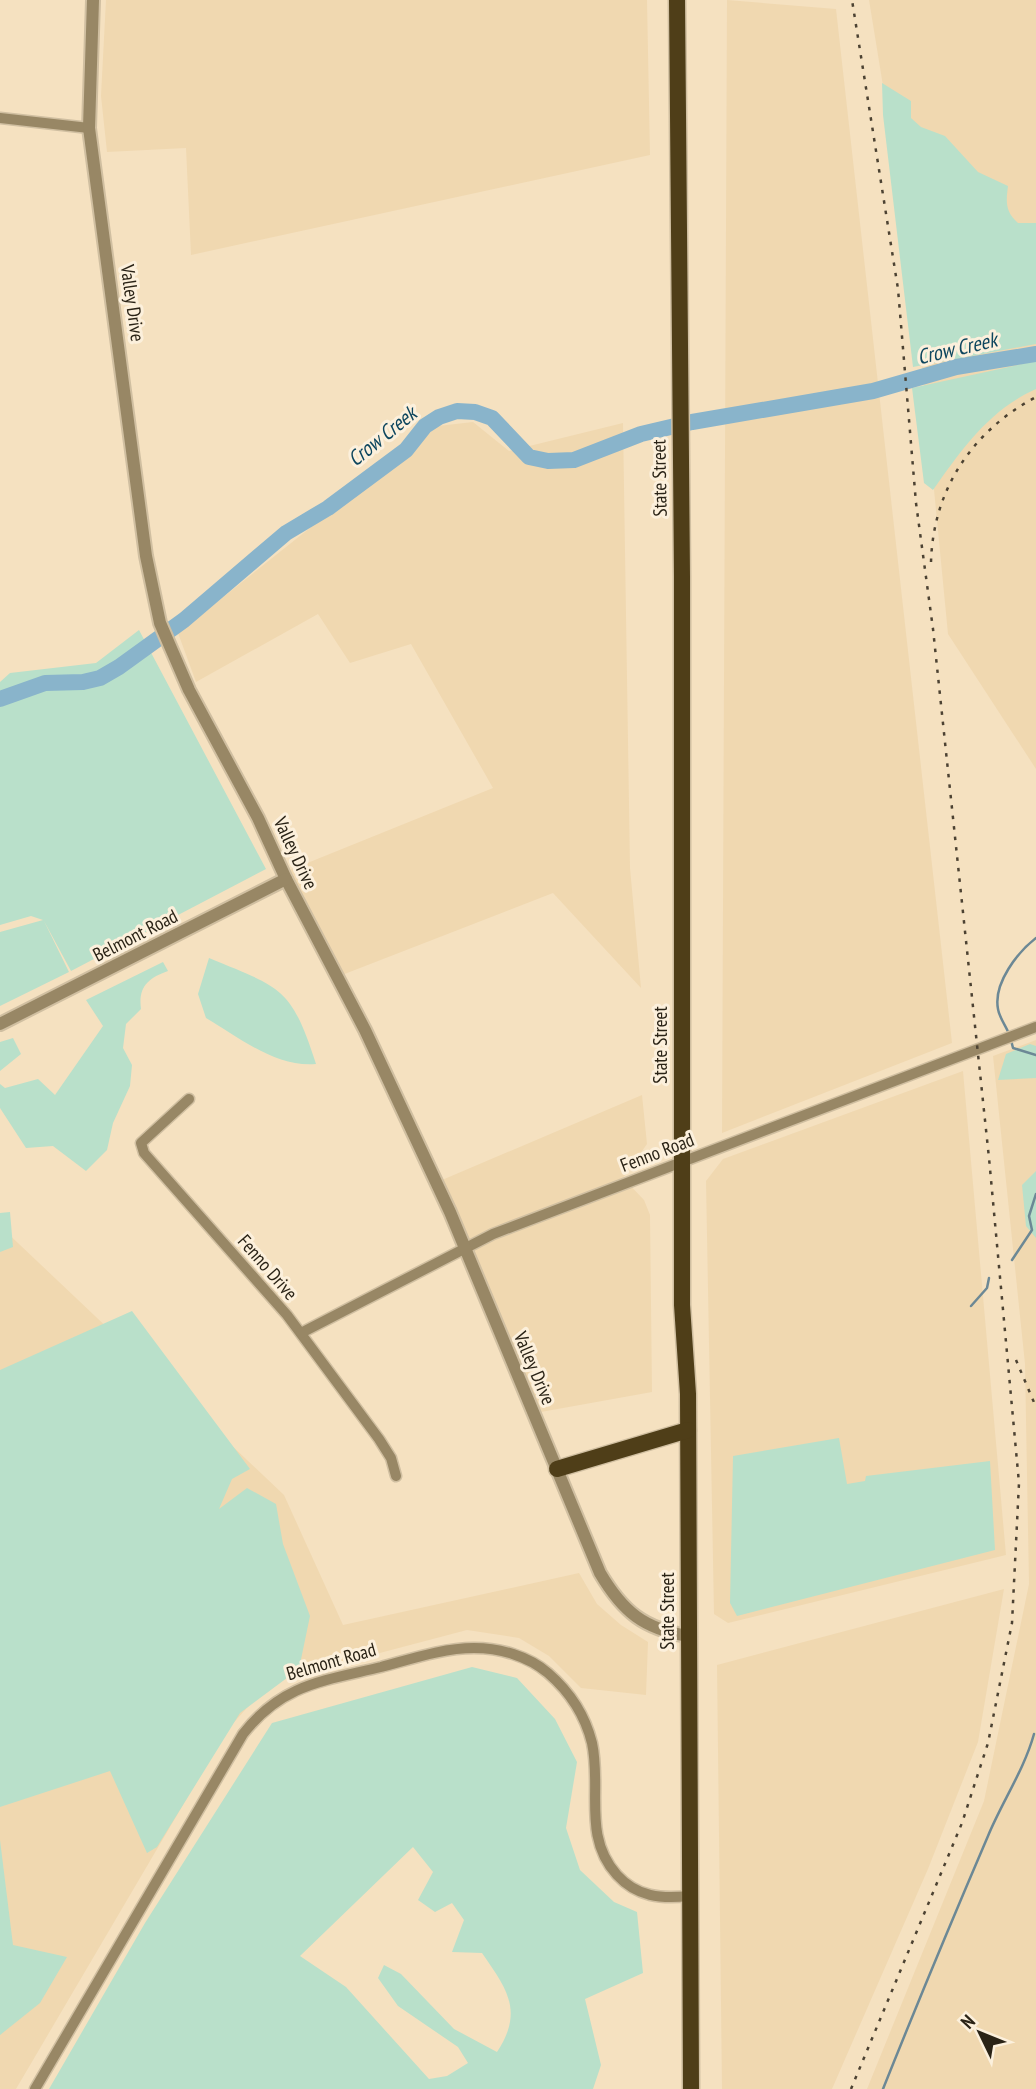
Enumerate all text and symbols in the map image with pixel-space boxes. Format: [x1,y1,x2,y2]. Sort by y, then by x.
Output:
street label: Valley Drive [116,262,150,343]
water label: Crow Creek [915,325,1002,370]
water label: Crow Creek [342,398,424,472]
street label: State Street [646,438,672,517]
street label: Valley Drive [268,812,323,893]
street label: Belmont Road [89,903,181,967]
street label: State Street [648,1006,672,1084]
street label: Fenno Road [617,1127,697,1177]
street label: Fenno Drive [233,1229,303,1305]
street label: Valley Drive [508,1327,561,1408]
street label: State Street [655,1572,679,1650]
street label: Belmont Road [284,1637,378,1685]
north arrow [945,1998,1015,2068]
text: N [955,2009,980,2033]

